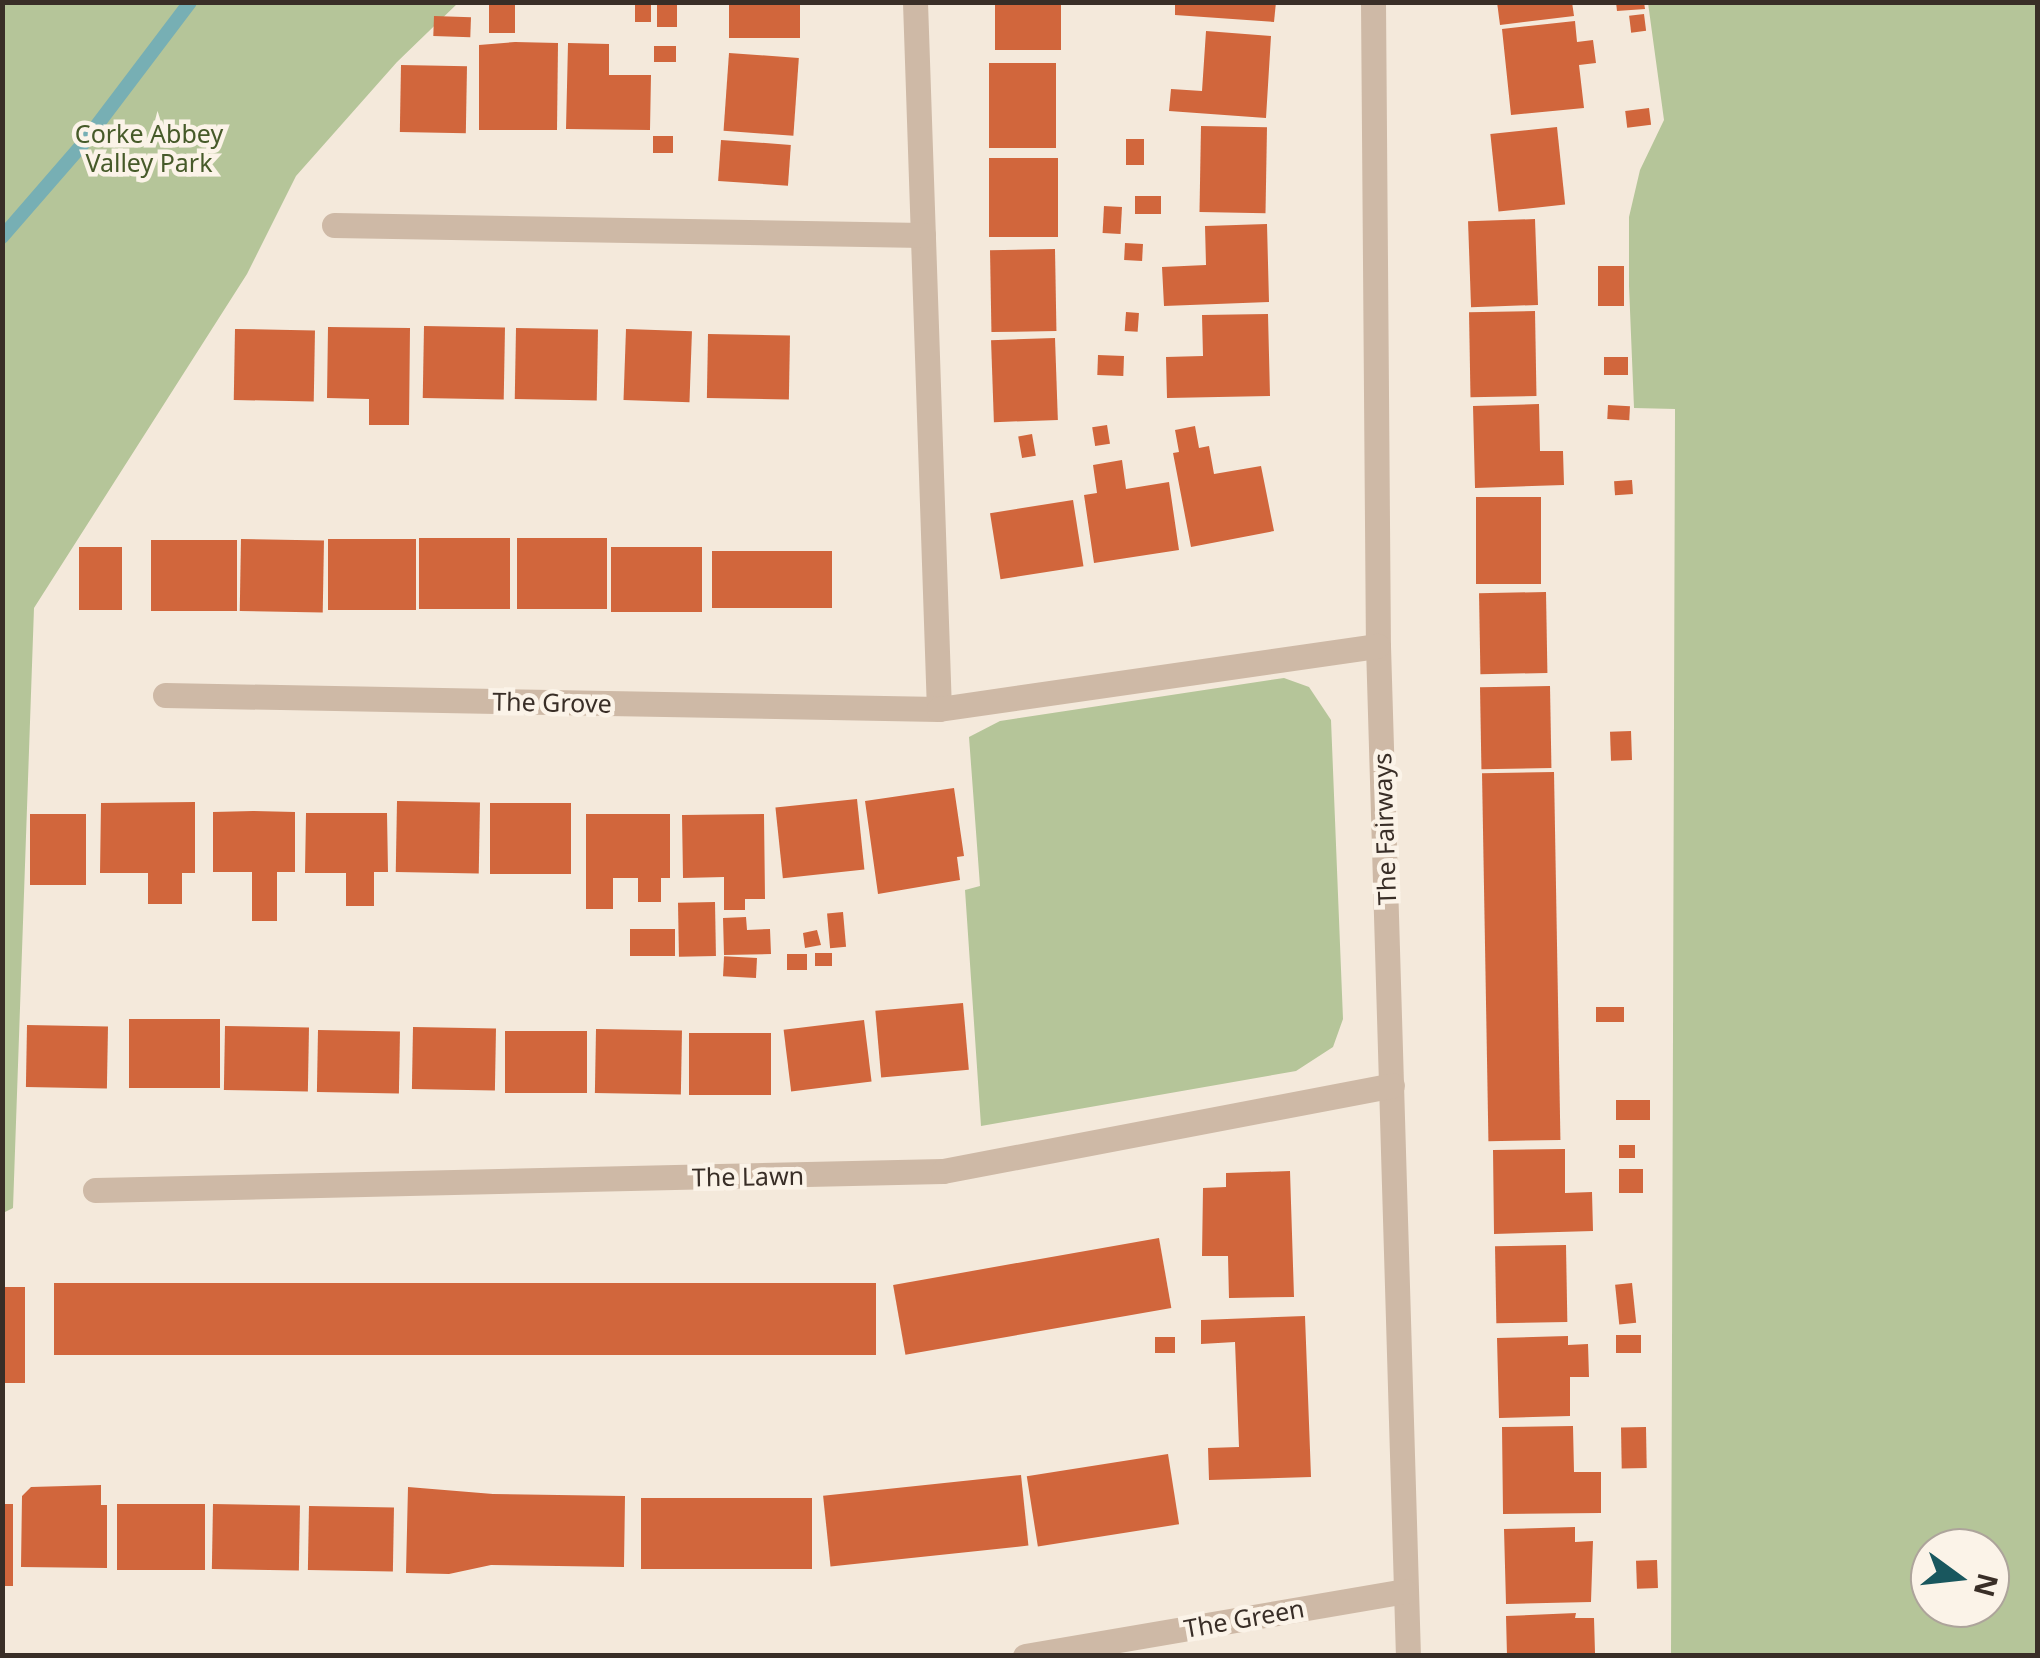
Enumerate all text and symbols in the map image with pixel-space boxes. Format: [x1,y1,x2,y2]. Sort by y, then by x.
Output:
park label: Corke Abbey Valley Park [75,119,223,178]
street label: The Grove [492,686,612,718]
street label: The Fairways [1366,752,1402,906]
street label: The Lawn [692,1160,804,1192]
north arrow [1910,1528,2010,1628]
text: N [1966,1569,2008,1601]
street label: The Green [1182,1593,1306,1643]

